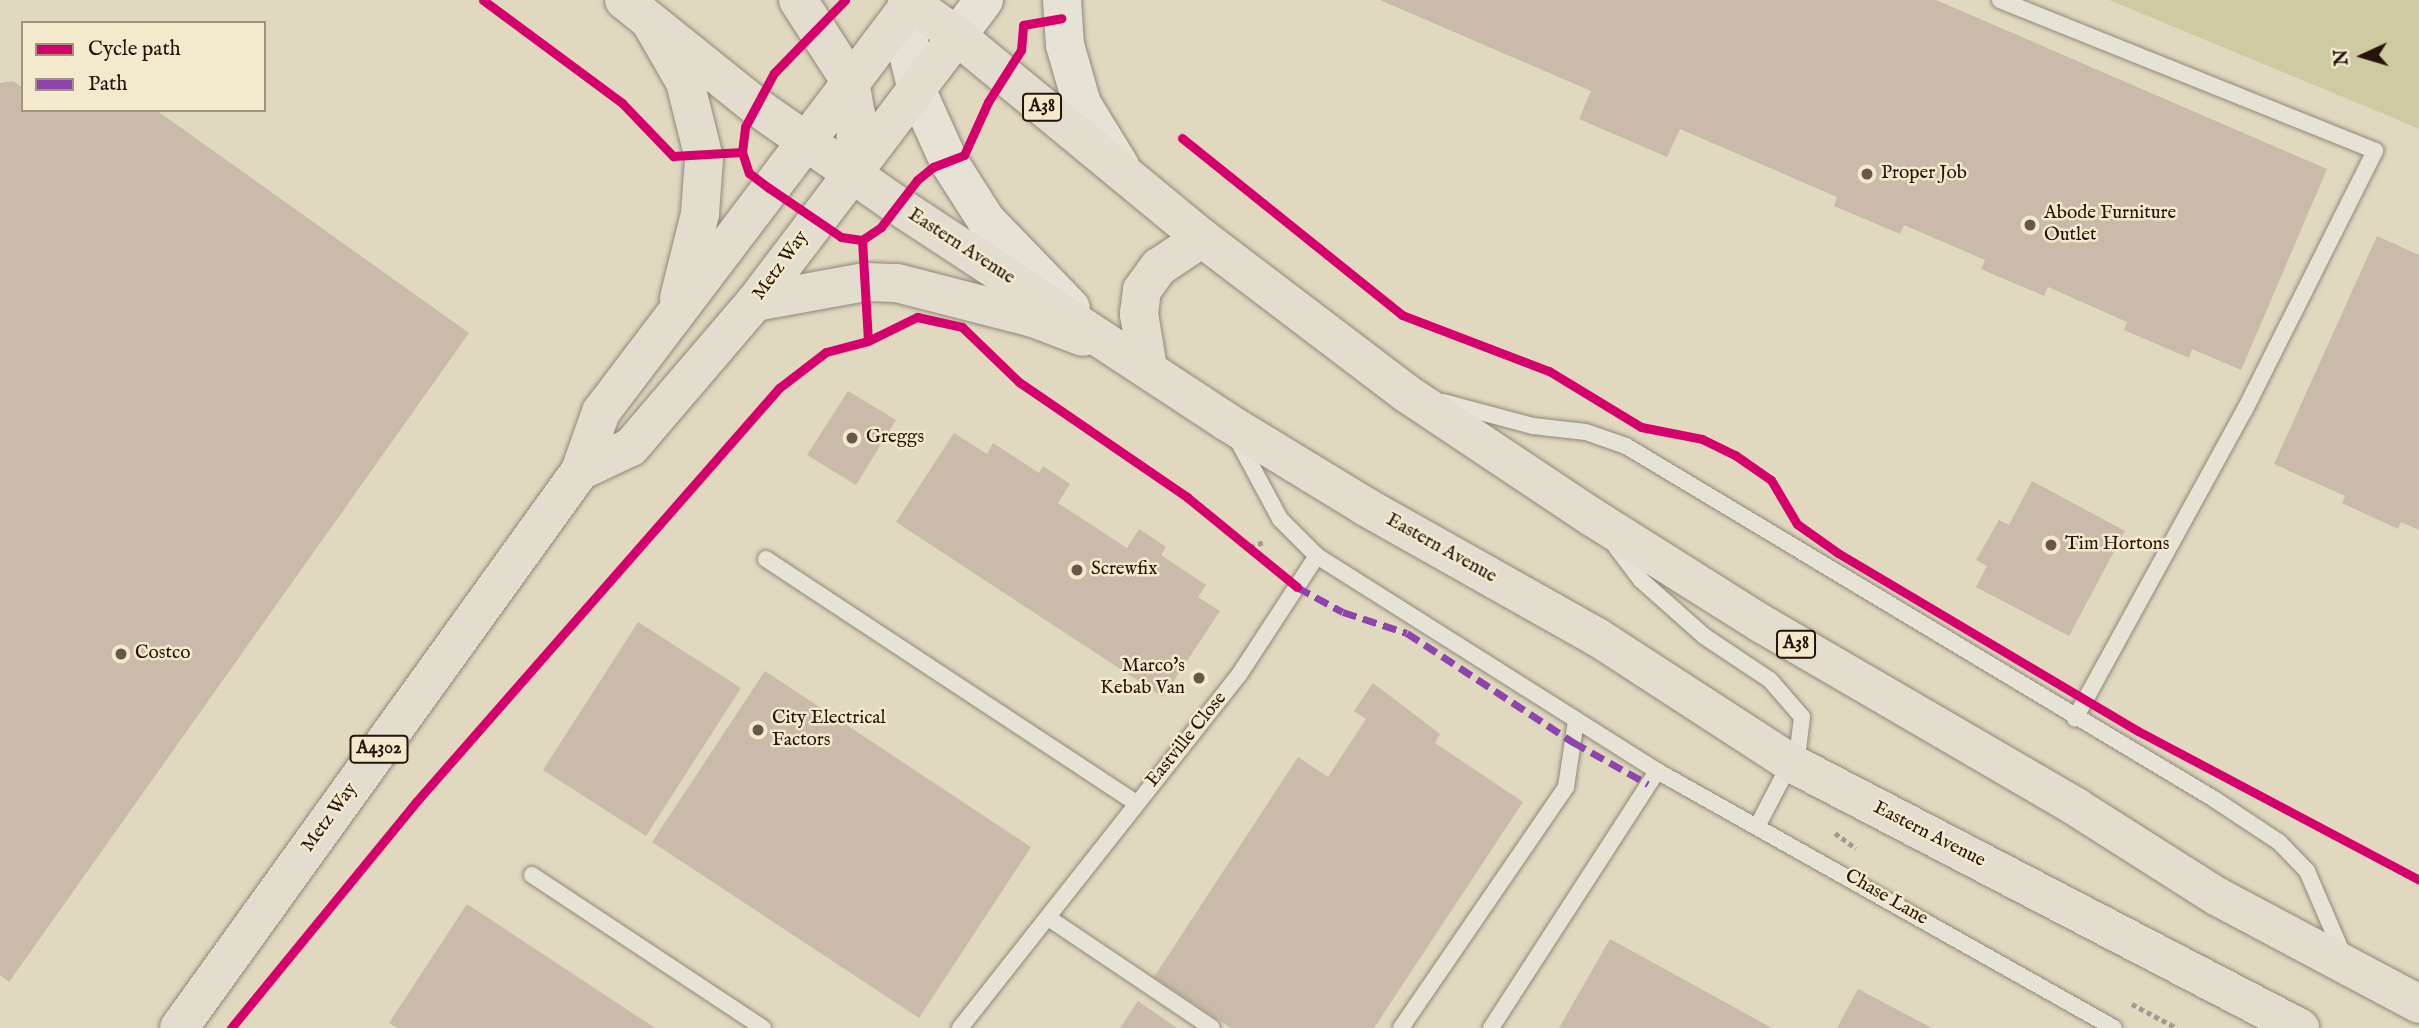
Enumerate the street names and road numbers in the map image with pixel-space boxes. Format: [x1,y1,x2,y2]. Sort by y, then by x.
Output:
road number: A38 [1021,92,1063,122]
street label: Eastern Avenue [903,204,1019,290]
street label: Metz Way [748,227,814,305]
street label: Eastern Avenue [1382,509,1500,589]
road number: A38 [1775,630,1817,658]
street label: Eastville Close [1142,688,1232,792]
road number: A4302 [349,734,409,764]
street label: Metz Way [297,779,363,857]
street label: Eastern Avenue [1869,797,1989,873]
street label: Chase Lane [1840,865,1932,931]

